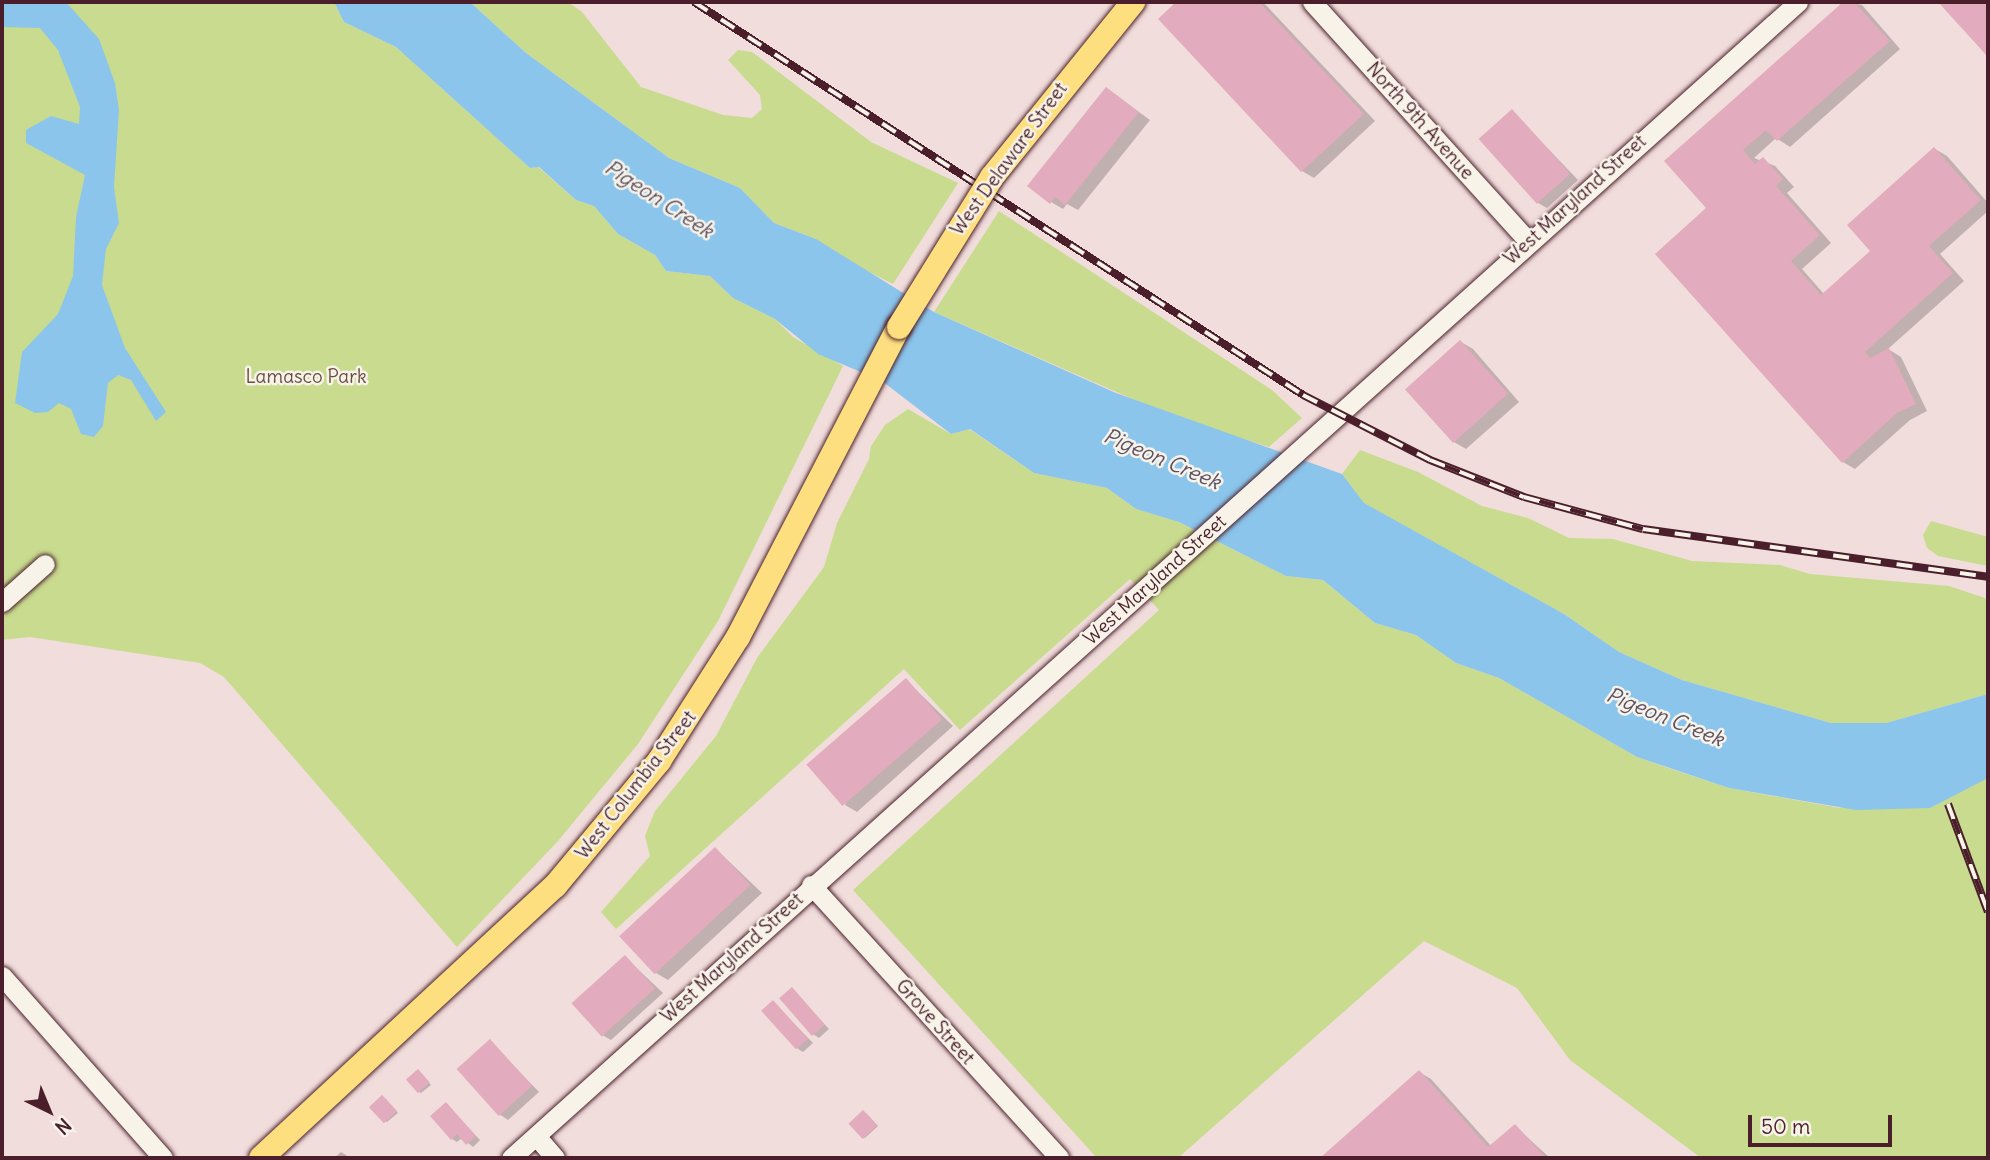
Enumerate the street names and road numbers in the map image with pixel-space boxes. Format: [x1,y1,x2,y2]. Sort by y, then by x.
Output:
street label: North 9th Avenue [1361,58,1479,184]
street label: West Delaware Street [946,78,1072,240]
street label: West Maryland Street [1499,130,1651,270]
street label: West Maryland Street [1079,510,1231,650]
street label: West Columbia Street [571,706,701,864]
street label: West Maryland Street [656,888,808,1028]
street label: Grove Street [891,975,979,1069]

